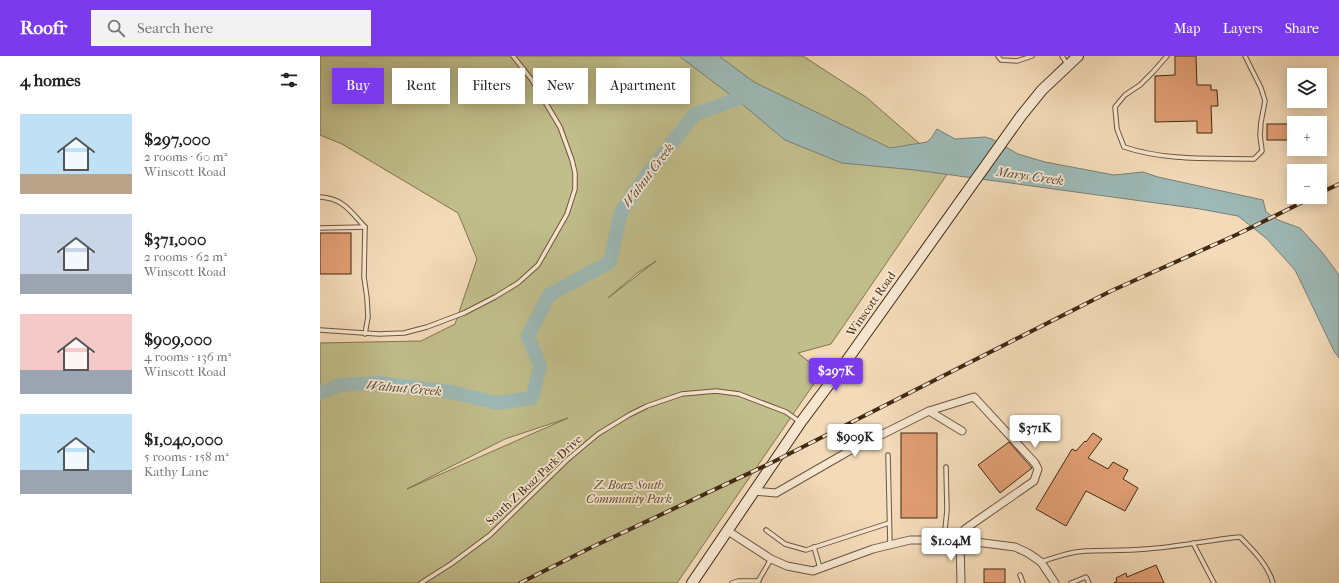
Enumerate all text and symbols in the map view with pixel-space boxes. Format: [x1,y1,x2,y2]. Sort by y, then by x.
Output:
search box [91,10,371,46]
text: Roofr [20,17,67,39]
icon: search [105,17,127,39]
text: Search here [137,19,213,37]
text: Map [1174,20,1201,37]
text: Layers [1223,20,1263,37]
text: Share [1285,20,1319,37]
chip: Buy [332,68,384,104]
chip: Rent [392,68,450,104]
chip: Filters [458,68,525,104]
chip: New [533,68,588,104]
chip: Apartment [596,68,690,104]
map controls [1287,68,1327,204]
button: layers [1287,68,1327,108]
icon: filters [278,69,300,91]
text: 4 homes [20,70,80,90]
button: + [1287,116,1327,156]
text: $297,000 [144,129,211,149]
icon: home [52,130,100,178]
water label: Walnut Creek [619,140,677,210]
text: 2 rooms · 60 m² [144,149,227,164]
text: Winscott Road [144,164,226,179]
water label: Marys Creek [994,164,1065,188]
button: − [1287,164,1327,204]
text: $371,000 [144,229,206,249]
icon: home [52,230,100,278]
text: 2 rooms · 62 m² [144,249,227,264]
text: Winscott Road [144,264,226,279]
street label: Winscott Road [843,269,899,340]
text: $909,000 [144,329,212,349]
icon: home [52,330,100,378]
text: 4 rooms · 136 m² [144,349,231,364]
pin: $297K [808,358,864,392]
text: $297K [818,363,854,378]
text: Winscott Road [144,364,226,379]
water label: Walnut Creek [365,377,443,399]
pin: $371K [1007,415,1063,449]
text: $371K [1019,420,1051,435]
pin: $909K [827,424,883,458]
text: $1,040,000 [144,429,223,449]
text: $909K [836,429,874,444]
icon: home [52,430,100,478]
street label: South Z Boaz Park Drive [483,432,585,528]
text: 5 rooms · 158 m² [144,449,229,464]
text: Kathy Lane [144,464,209,479]
park label: Z. Boaz South Community Park [586,478,672,506]
pin: $1.04M [918,528,984,562]
text: $1.04M [931,533,971,548]

